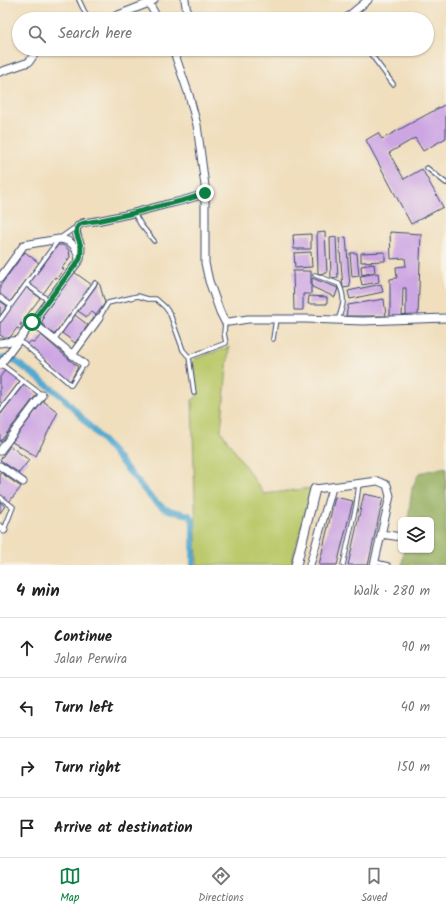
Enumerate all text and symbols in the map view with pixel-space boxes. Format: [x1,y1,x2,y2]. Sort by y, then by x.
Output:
search box [12,12,434,56]
text: Search here [58,22,132,46]
icon: search [26,23,48,45]
route end [196,184,214,202]
route start [23,313,41,331]
map controls [398,517,434,553]
button: layers [398,517,434,553]
text: 4 min [16,578,60,605]
text: Walk · 280 m [354,581,430,602]
text: Continue [54,625,112,649]
icon: ahead [16,637,38,659]
text: 90 m [402,637,430,658]
text: Jalan Perwira [54,649,127,670]
text: Turn left [54,696,114,720]
icon: left [16,697,38,719]
text: 40 m [401,697,430,718]
text: Turn right [54,756,121,780]
icon: right [16,757,38,779]
text: 150 m [397,757,430,778]
text: Arrive at destination [54,816,193,840]
icon: arrive [16,817,38,839]
tab: Map [59,865,81,907]
tab: Directions [198,865,244,907]
tab: Saved [361,865,387,907]

